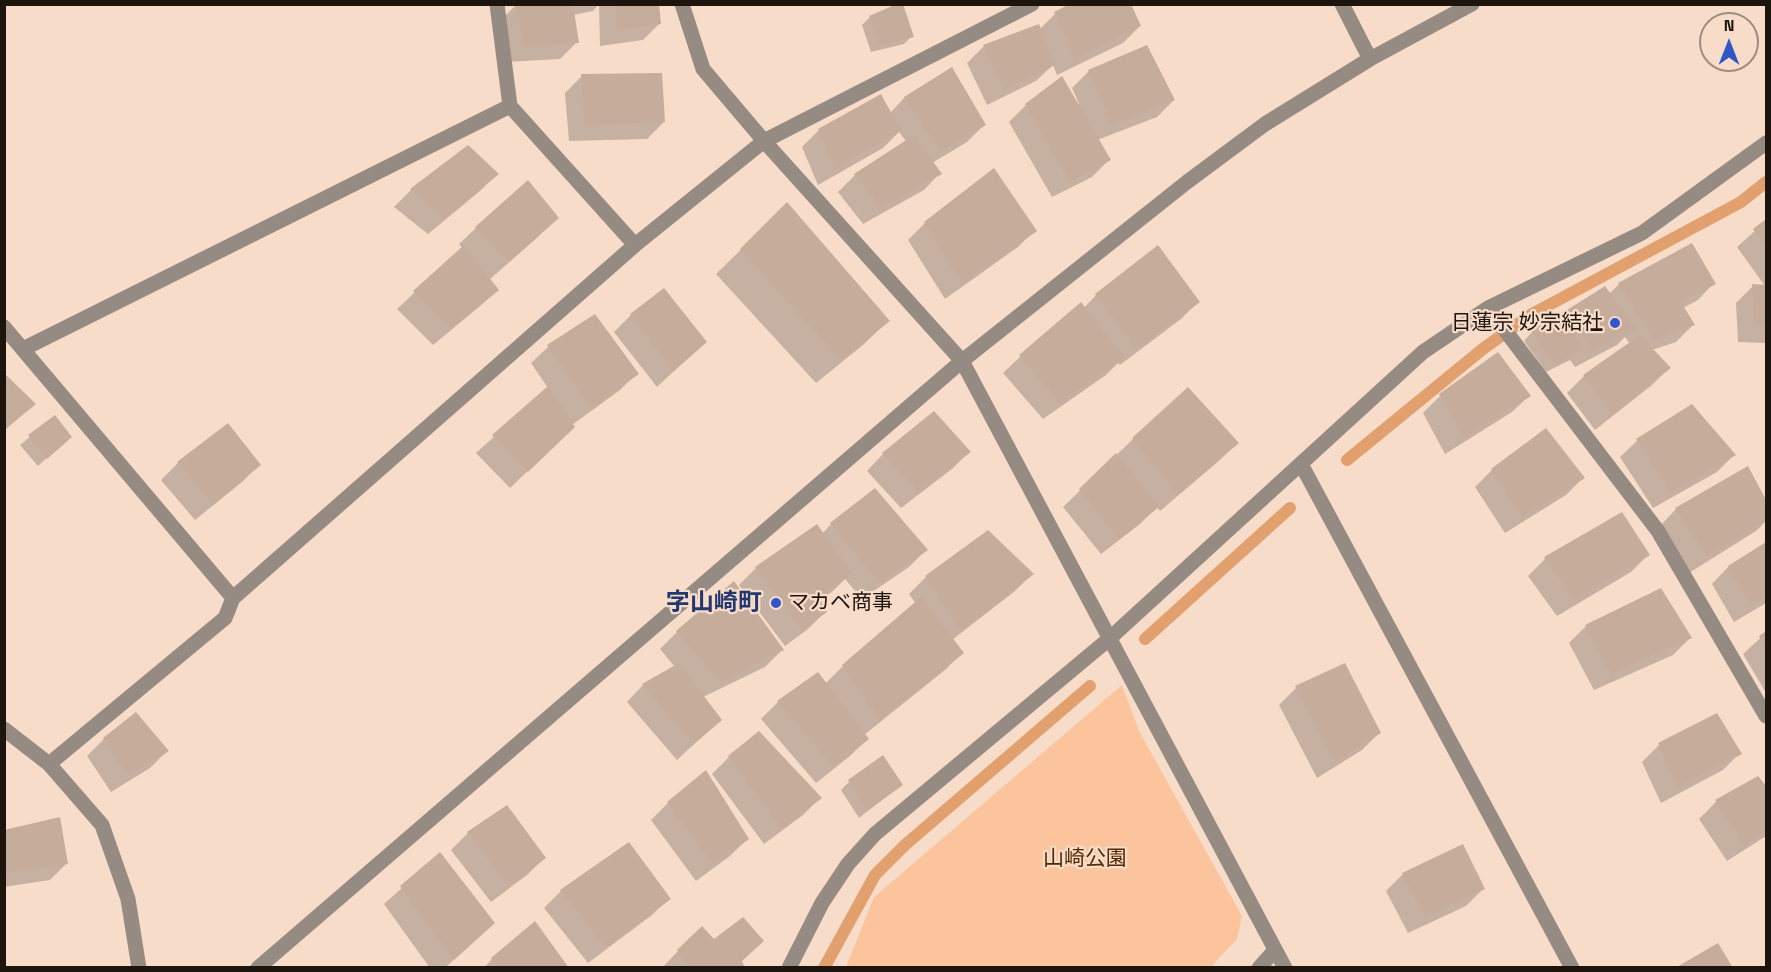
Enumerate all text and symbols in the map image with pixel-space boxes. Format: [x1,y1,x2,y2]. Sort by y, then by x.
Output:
north arrow [1699,12,1759,72]
text: N [1724,15,1734,36]
place label: 日蓮宗 妙宗結社 [1451,310,1603,336]
marker: 日蓮宗 妙宗結社 [1608,316,1622,330]
district label: 字山崎町 [666,589,762,617]
place label: マカベ商事 [788,590,893,616]
marker: マカベ商事 [769,596,783,610]
park label: 山崎公園 [1043,846,1127,872]

